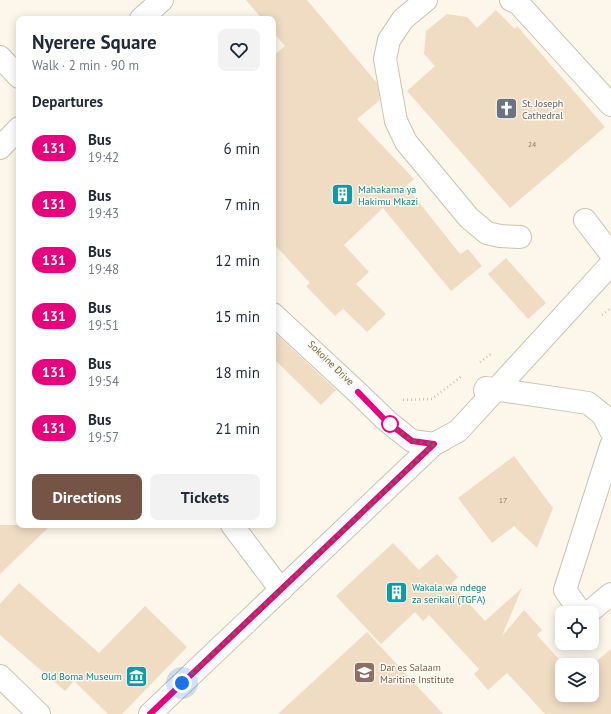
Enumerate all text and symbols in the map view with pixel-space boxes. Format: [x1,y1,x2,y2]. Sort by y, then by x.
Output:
button: heart [218,29,260,71]
text: Nyerere Square [32,30,157,54]
text: Walk · 2 min · 90 m [32,57,139,74]
text: Departures [32,92,103,111]
church icon: St. Joseph Cathedral [493,96,519,122]
place label: St. Joseph Cathedral [522,97,563,122]
text: Bus [88,130,111,149]
text: 131 [42,139,66,157]
text: 6 min [223,139,260,158]
house number: 24 [528,139,537,149]
text: 19:42 [88,149,119,166]
building icon: Mahakama ya Hakimu Mkazi [330,182,356,208]
place label: Mahakama ya Hakimu Mkazi [358,183,418,208]
text: Bus [88,186,111,205]
text: 131 [42,195,66,213]
text: 7 min [224,195,260,214]
text: 19:43 [88,205,119,222]
text: Bus [88,242,111,261]
text: 131 [42,251,66,269]
text: 12 min [215,251,260,270]
text: 19:48 [88,261,119,278]
text: Bus [88,298,111,317]
text: 131 [42,307,66,325]
text: 15 min [215,307,260,326]
text: 19:51 [88,317,119,334]
street label: Sokoine Drive [305,338,357,388]
text: Bus [88,354,111,373]
text: 131 [42,363,66,381]
text: 18 min [215,363,260,382]
text: 19:54 [88,373,119,390]
text: Bus [88,410,111,429]
unlabelled marker [381,415,399,433]
text: 131 [42,419,66,437]
text: 21 min [215,419,260,438]
text: 19:57 [88,429,119,446]
button: Directions [32,474,142,520]
button: Tickets [150,474,260,520]
house number: 17 [499,495,507,505]
building icon: Wakala wa ndege za serikali (TGFA) [383,580,409,606]
place label: Wakala wa ndege za serikali (TGFA) [412,581,486,606]
map controls [555,606,599,702]
button: locate [555,606,599,650]
button: layers [555,658,599,702]
school or university icon: Dar es Salaam Maritine Institute [351,660,377,686]
place label: Dar es Salaam Maritine Institute [380,661,454,686]
museum icon: Old Boma Museum [124,663,150,689]
place label: Old Boma Museum [41,670,122,683]
your location [172,673,192,693]

